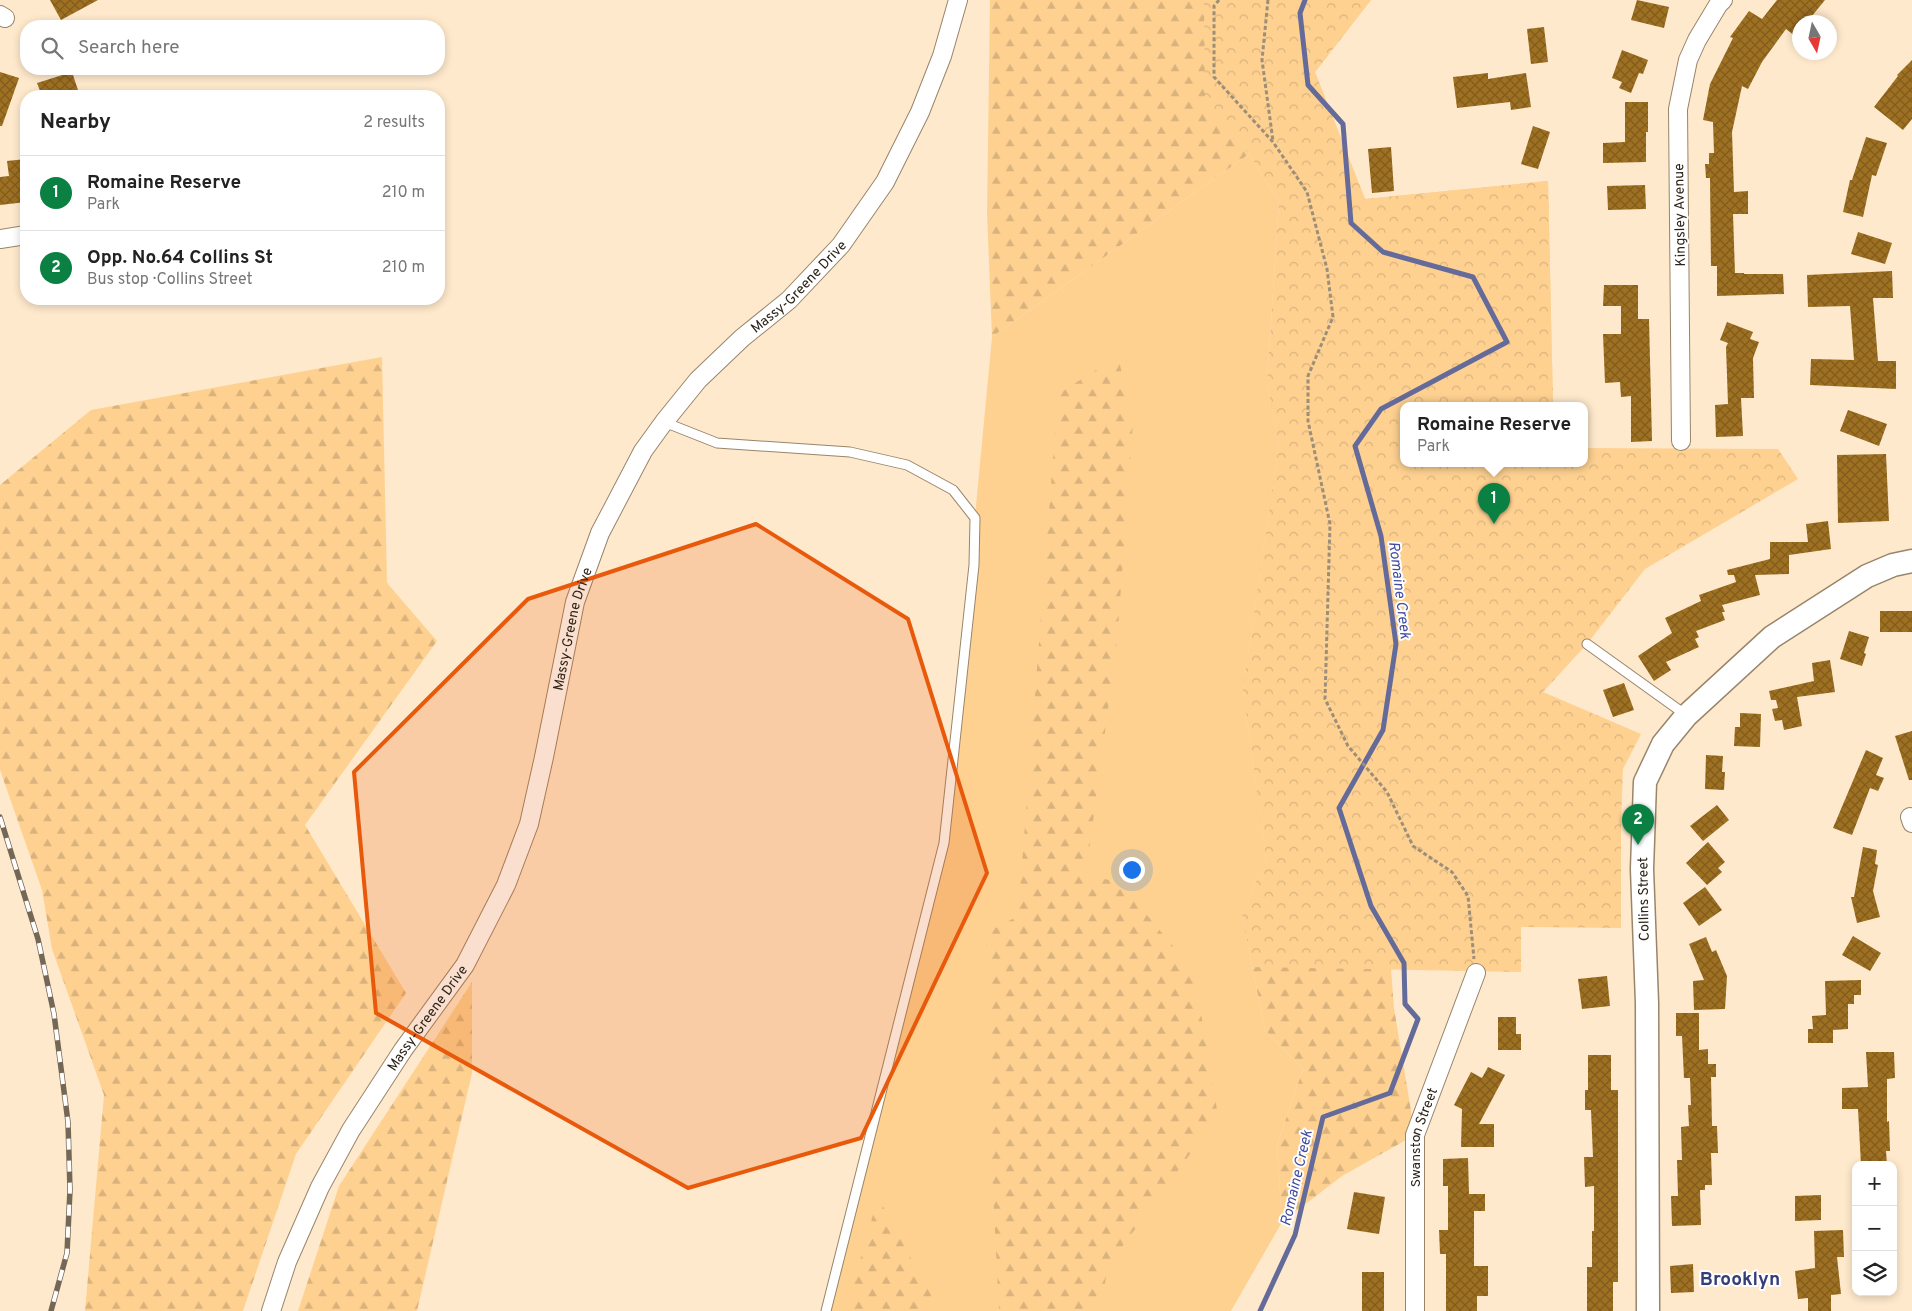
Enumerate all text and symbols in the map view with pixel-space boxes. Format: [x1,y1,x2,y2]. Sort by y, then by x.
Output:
north arrow [1792,15,1837,60]
search box [20,20,445,75]
icon: search [38,34,66,62]
text: Search here [78,36,180,60]
text: Nearby [40,109,111,136]
text: 2 results [363,113,425,133]
street label: Kingsley Avenue [1671,163,1690,267]
text: Romaine Reserve [87,171,241,195]
text: 1 [53,183,59,203]
text: 210 m [382,183,425,203]
text: Park [87,195,120,215]
street label: Massy-Greene Drive [748,238,851,337]
text: Opp. No.64 Collins St [87,246,273,270]
text: 2 [51,258,61,278]
text: 210 m [382,258,425,278]
text: Bus stop · Collins Street [87,270,253,290]
popup [1400,402,1588,467]
text: Romaine Reserve [1417,413,1571,437]
text: Park [1417,437,1450,457]
pin: 1 [1478,483,1510,524]
water label: Romaine Creek [1383,540,1414,640]
street label: Massy-Greene Drive [550,565,597,692]
pin: 2 [1622,804,1654,845]
your location [1119,857,1145,883]
street label: Collins Street [1635,857,1654,941]
street label: Massy-Greene Drive [385,962,472,1075]
street label: Swanston Street [1408,1086,1442,1187]
water label: Romaine Creek [1277,1128,1318,1228]
map controls [1852,1161,1897,1296]
button: + [1852,1161,1897,1206]
button: − [1852,1206,1897,1251]
button: layers [1852,1251,1897,1296]
district label: Brooklyn [1700,1268,1780,1292]

